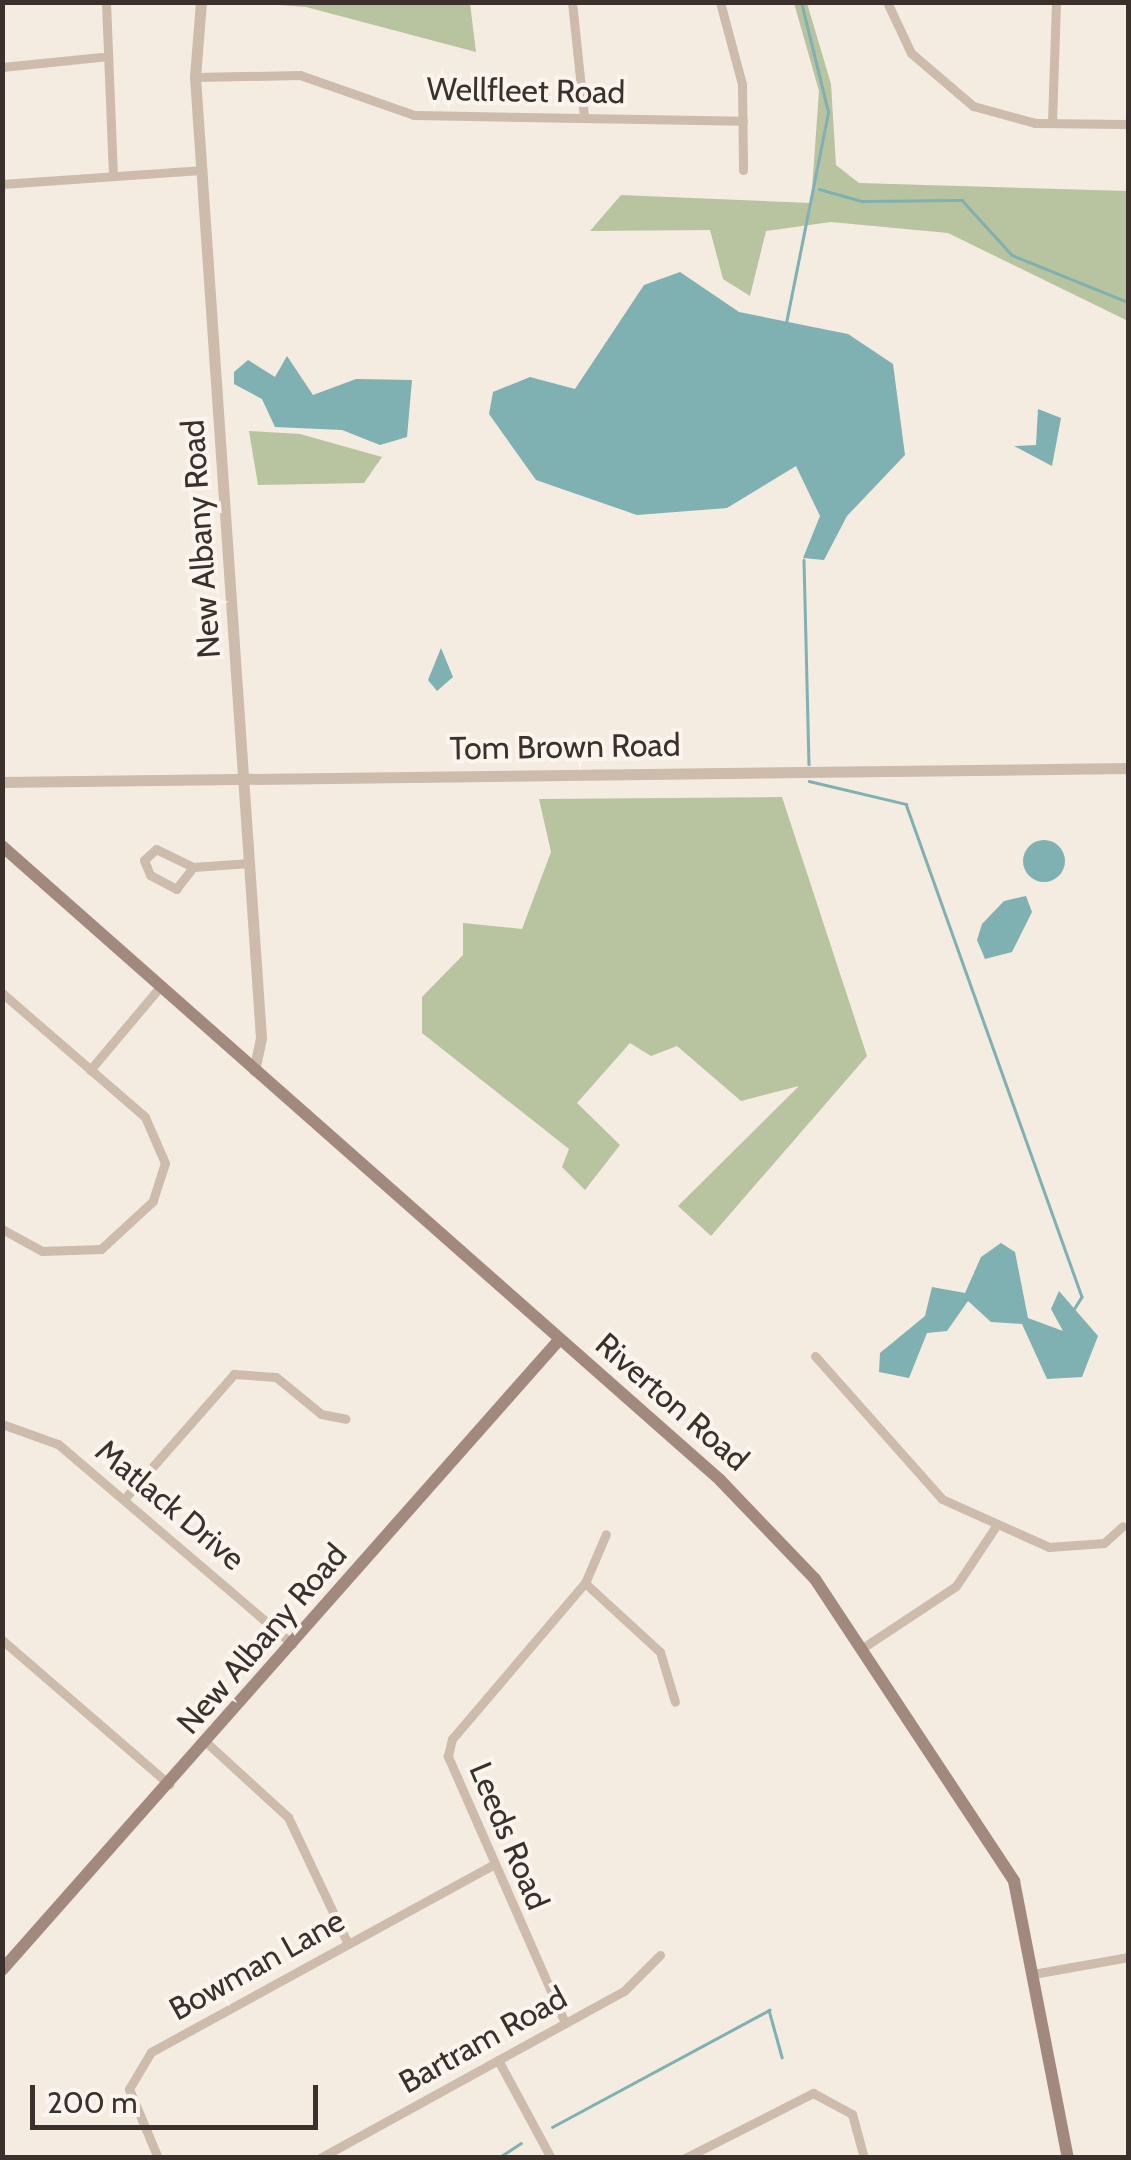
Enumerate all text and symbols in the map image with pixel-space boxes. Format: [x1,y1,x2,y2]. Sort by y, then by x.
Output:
street label: Wellfleet Road [426,70,626,112]
street label: New Albany Road [174,418,228,660]
street label: Tom Brown Road [449,726,681,768]
street label: Riverton Road [587,1325,757,1479]
street label: Matlack Drive [88,1432,252,1578]
street label: New Albany Road [169,1536,355,1742]
street label: Leeds Road [461,1757,557,1915]
street label: Bowman Lane [163,1901,351,2029]
street label: Bartram Road [393,1978,573,2102]
scale bar [35,2065,322,2127]
text: 200 m [47,2084,138,2121]

